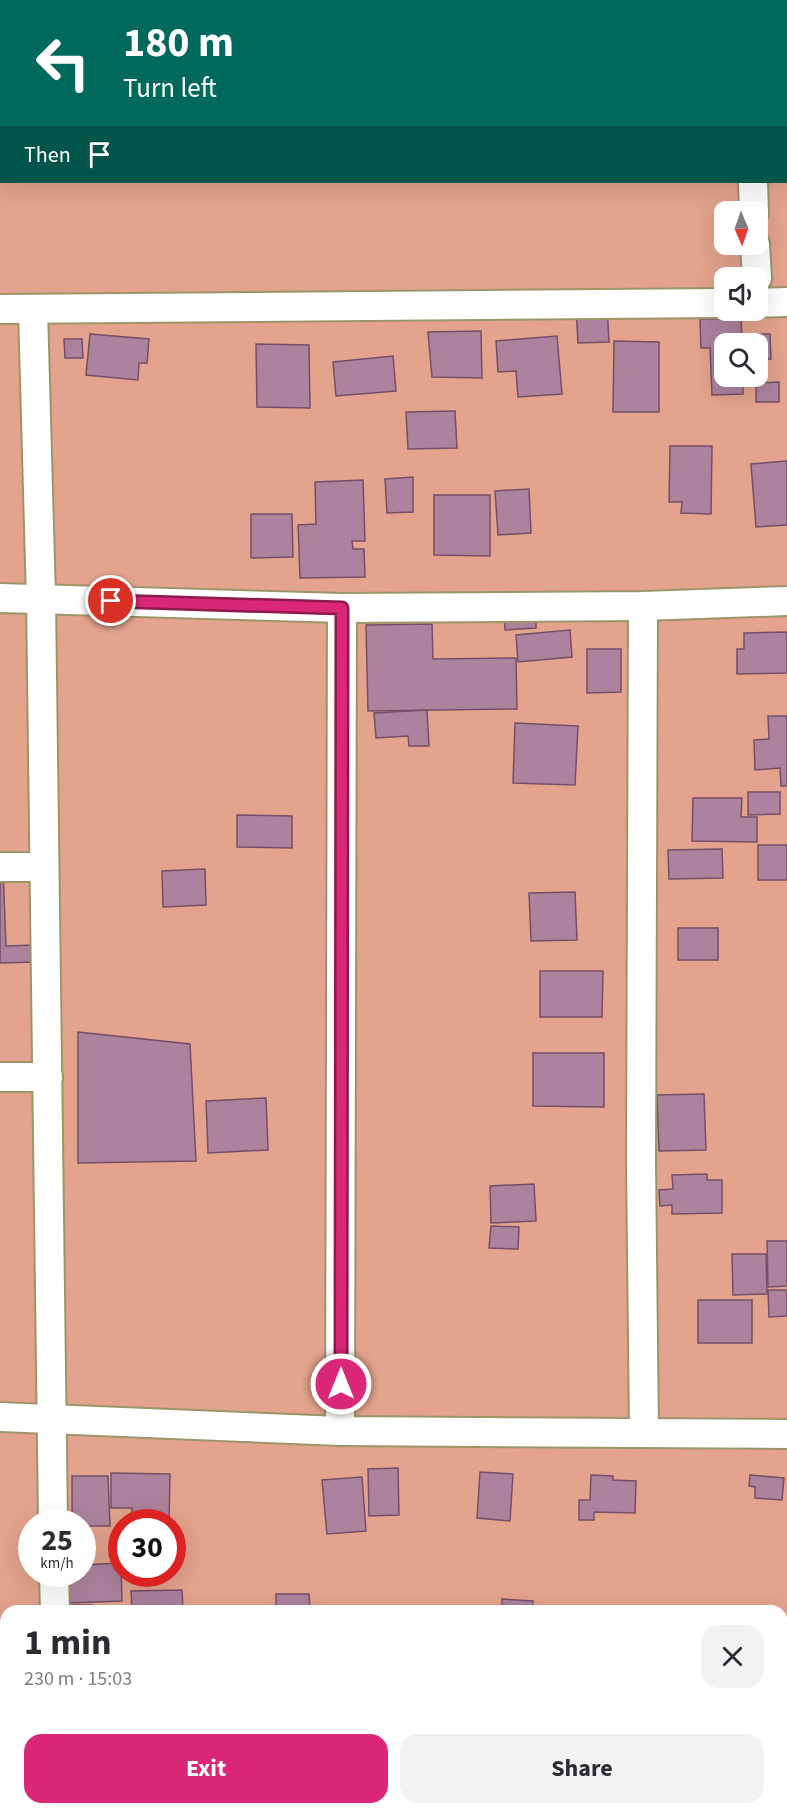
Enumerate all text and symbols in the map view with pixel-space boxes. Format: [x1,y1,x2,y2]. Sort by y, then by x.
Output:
text: 180 m [123,13,234,73]
icon: left [24,24,102,102]
text: Turn left [123,69,217,108]
icon: arrive [83,138,116,171]
text: Then [24,139,71,171]
north arrow [714,201,768,255]
map controls [714,201,768,387]
button: sound [714,267,768,321]
button: search [714,333,768,387]
pin [85,575,136,626]
icon: arrive [94,584,127,617]
position arrow [309,1352,373,1416]
speed limit sign: 30 [108,1509,186,1587]
text: 25 [41,1519,73,1562]
text: km/h [40,1553,74,1574]
text: 1 min [24,1617,112,1668]
button: close [701,1625,764,1688]
text: 230 m · 15:03 [24,1665,132,1693]
button: Exit [24,1734,388,1803]
button: Share [400,1734,764,1803]

